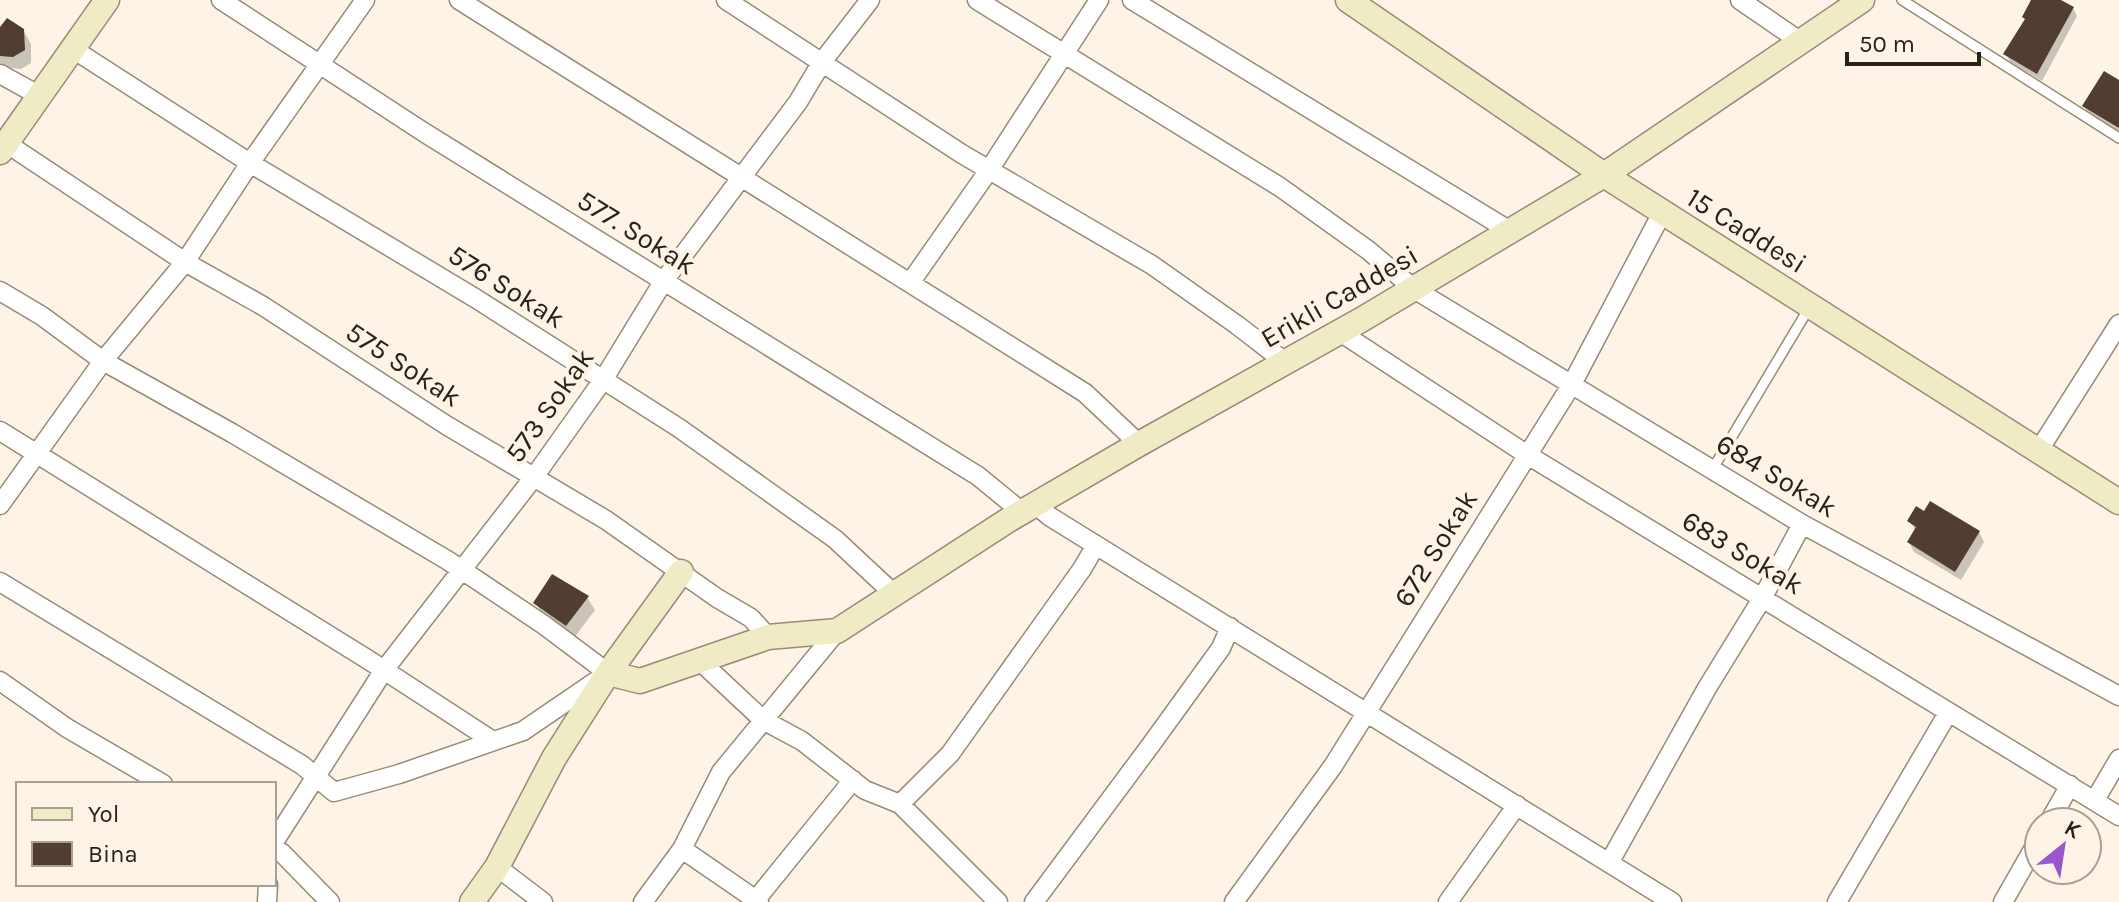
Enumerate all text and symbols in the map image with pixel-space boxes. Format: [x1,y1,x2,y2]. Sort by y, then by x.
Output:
scale bar [1847,16,1979,66]
text: 50 m [1859,30,1915,58]
street label: 15 Caddesi [1681,181,1813,280]
street label: 577. Sokak [572,183,702,282]
street label: 576 Sokak [443,238,571,335]
street label: Erikli Caddesi [1255,238,1424,355]
street label: 575 Sokak [340,315,467,414]
street label: 573 Sokak [498,342,601,469]
street label: 684 Sokak [1710,427,1843,524]
street label: 672 Sokak [1387,484,1484,613]
street label: 683 Sokak [1676,503,1809,601]
legend [16,782,276,886]
text: Yol [88,800,119,828]
north arrow [2023,806,2103,886]
text: K [2060,815,2086,845]
text: Bina [88,840,138,868]

